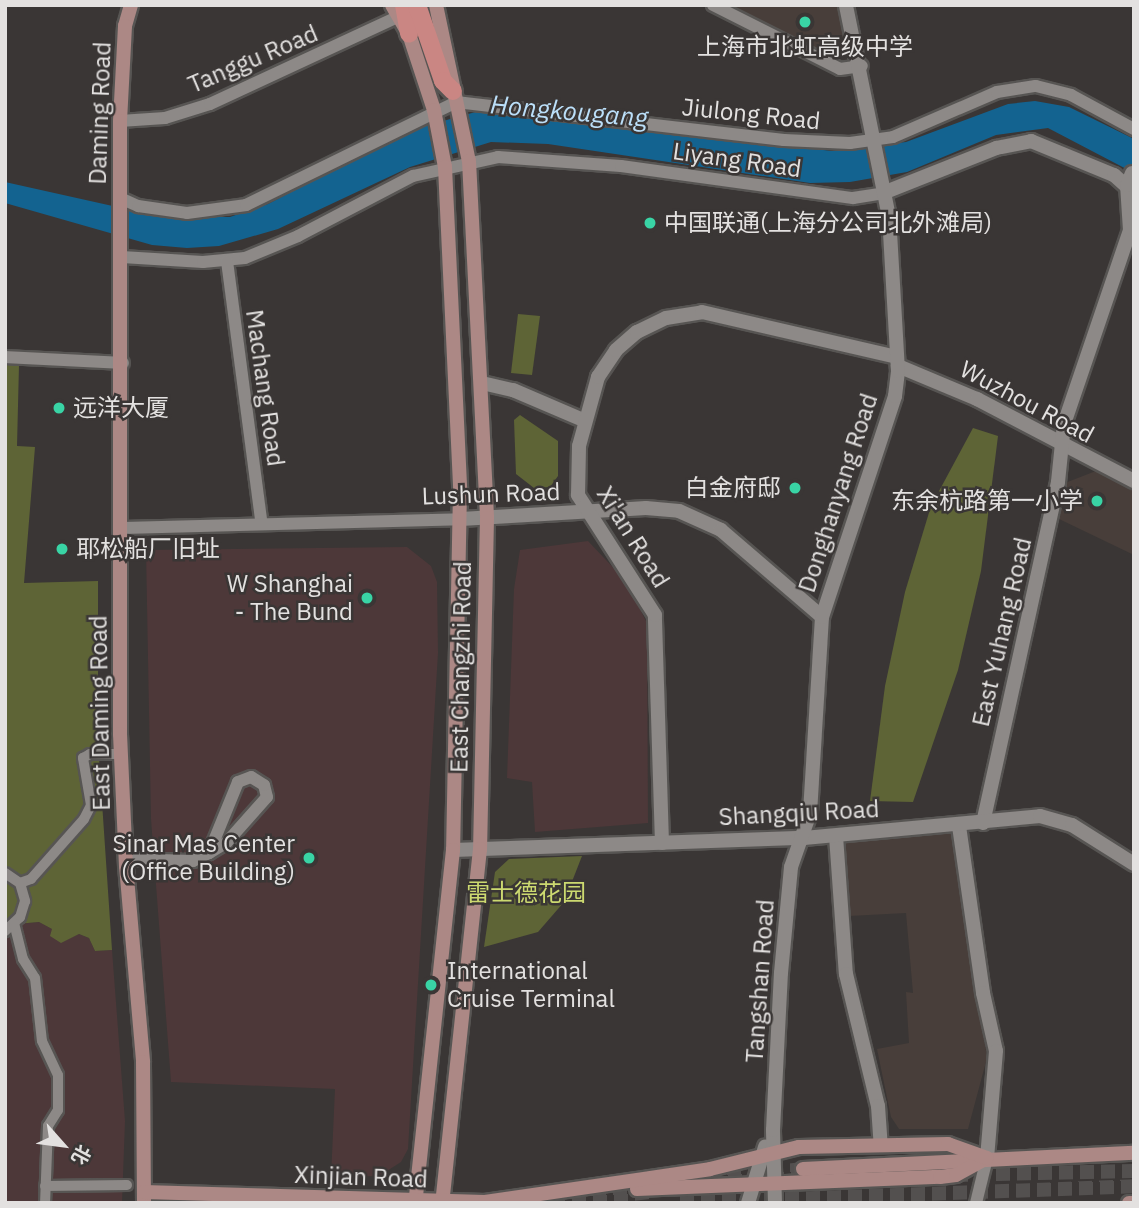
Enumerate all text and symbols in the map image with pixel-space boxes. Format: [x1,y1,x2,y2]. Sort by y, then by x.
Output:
marker: 上海市北虹高级中学 [797,14,813,30]
street label: Tanggu Road [184,19,322,99]
place label: 上海市北虹高级中学 [697,33,913,61]
street label: Daming Road [83,41,117,185]
water label: Hongkougang [489,89,649,133]
street label: Jiulong Road [680,92,822,136]
street label: Liyang Road [671,137,803,183]
place label: 中国联通(上海分公司北外滩局) [664,209,992,237]
marker: 中国联通(上海分公司北外滩局) [642,215,658,231]
street label: Machang Road [240,308,290,468]
street label: Wuzhou Road [955,355,1099,449]
street label: Donghanyang Road [792,390,884,596]
place label: 远洋大厦 [73,394,169,422]
marker: 远洋大厦 [51,400,67,416]
place label: 白金府邸 [685,474,781,502]
street label: Lushun Road [421,477,561,511]
marker: 白金府邸 [787,480,803,496]
street label: Xi'an Road [591,481,675,593]
place label: 东余杭路第一小学 [891,487,1083,515]
marker: 东余杭路第一小学 [1089,493,1105,509]
place label: 耶松船厂旧址 [76,535,220,563]
street label: East Yuhang Road [966,535,1038,729]
marker: 耶松船厂旧址 [54,541,70,557]
street label: East Changzhi Road [445,561,477,773]
place label: W Shanghai - The Bund [227,570,353,626]
marker: W Shanghai - The Bund [359,590,375,606]
street label: East Daming Road [84,615,116,811]
street label: Shangqiu Road [718,794,880,832]
place label: Sinar Mas Center (Office Building) [112,830,295,886]
marker: Sinar Mas Center (Office Building) [301,850,317,866]
park label: 雷士德花园 [466,879,586,907]
street label: Tangshan Road [740,898,780,1064]
place label: International Cruise Terminal [447,957,615,1013]
marker: International Cruise Terminal [421,975,441,995]
north arrow [28,1110,98,1180]
text: 北 [66,1141,97,1169]
street label: Xinjian Road [294,1160,428,1194]

